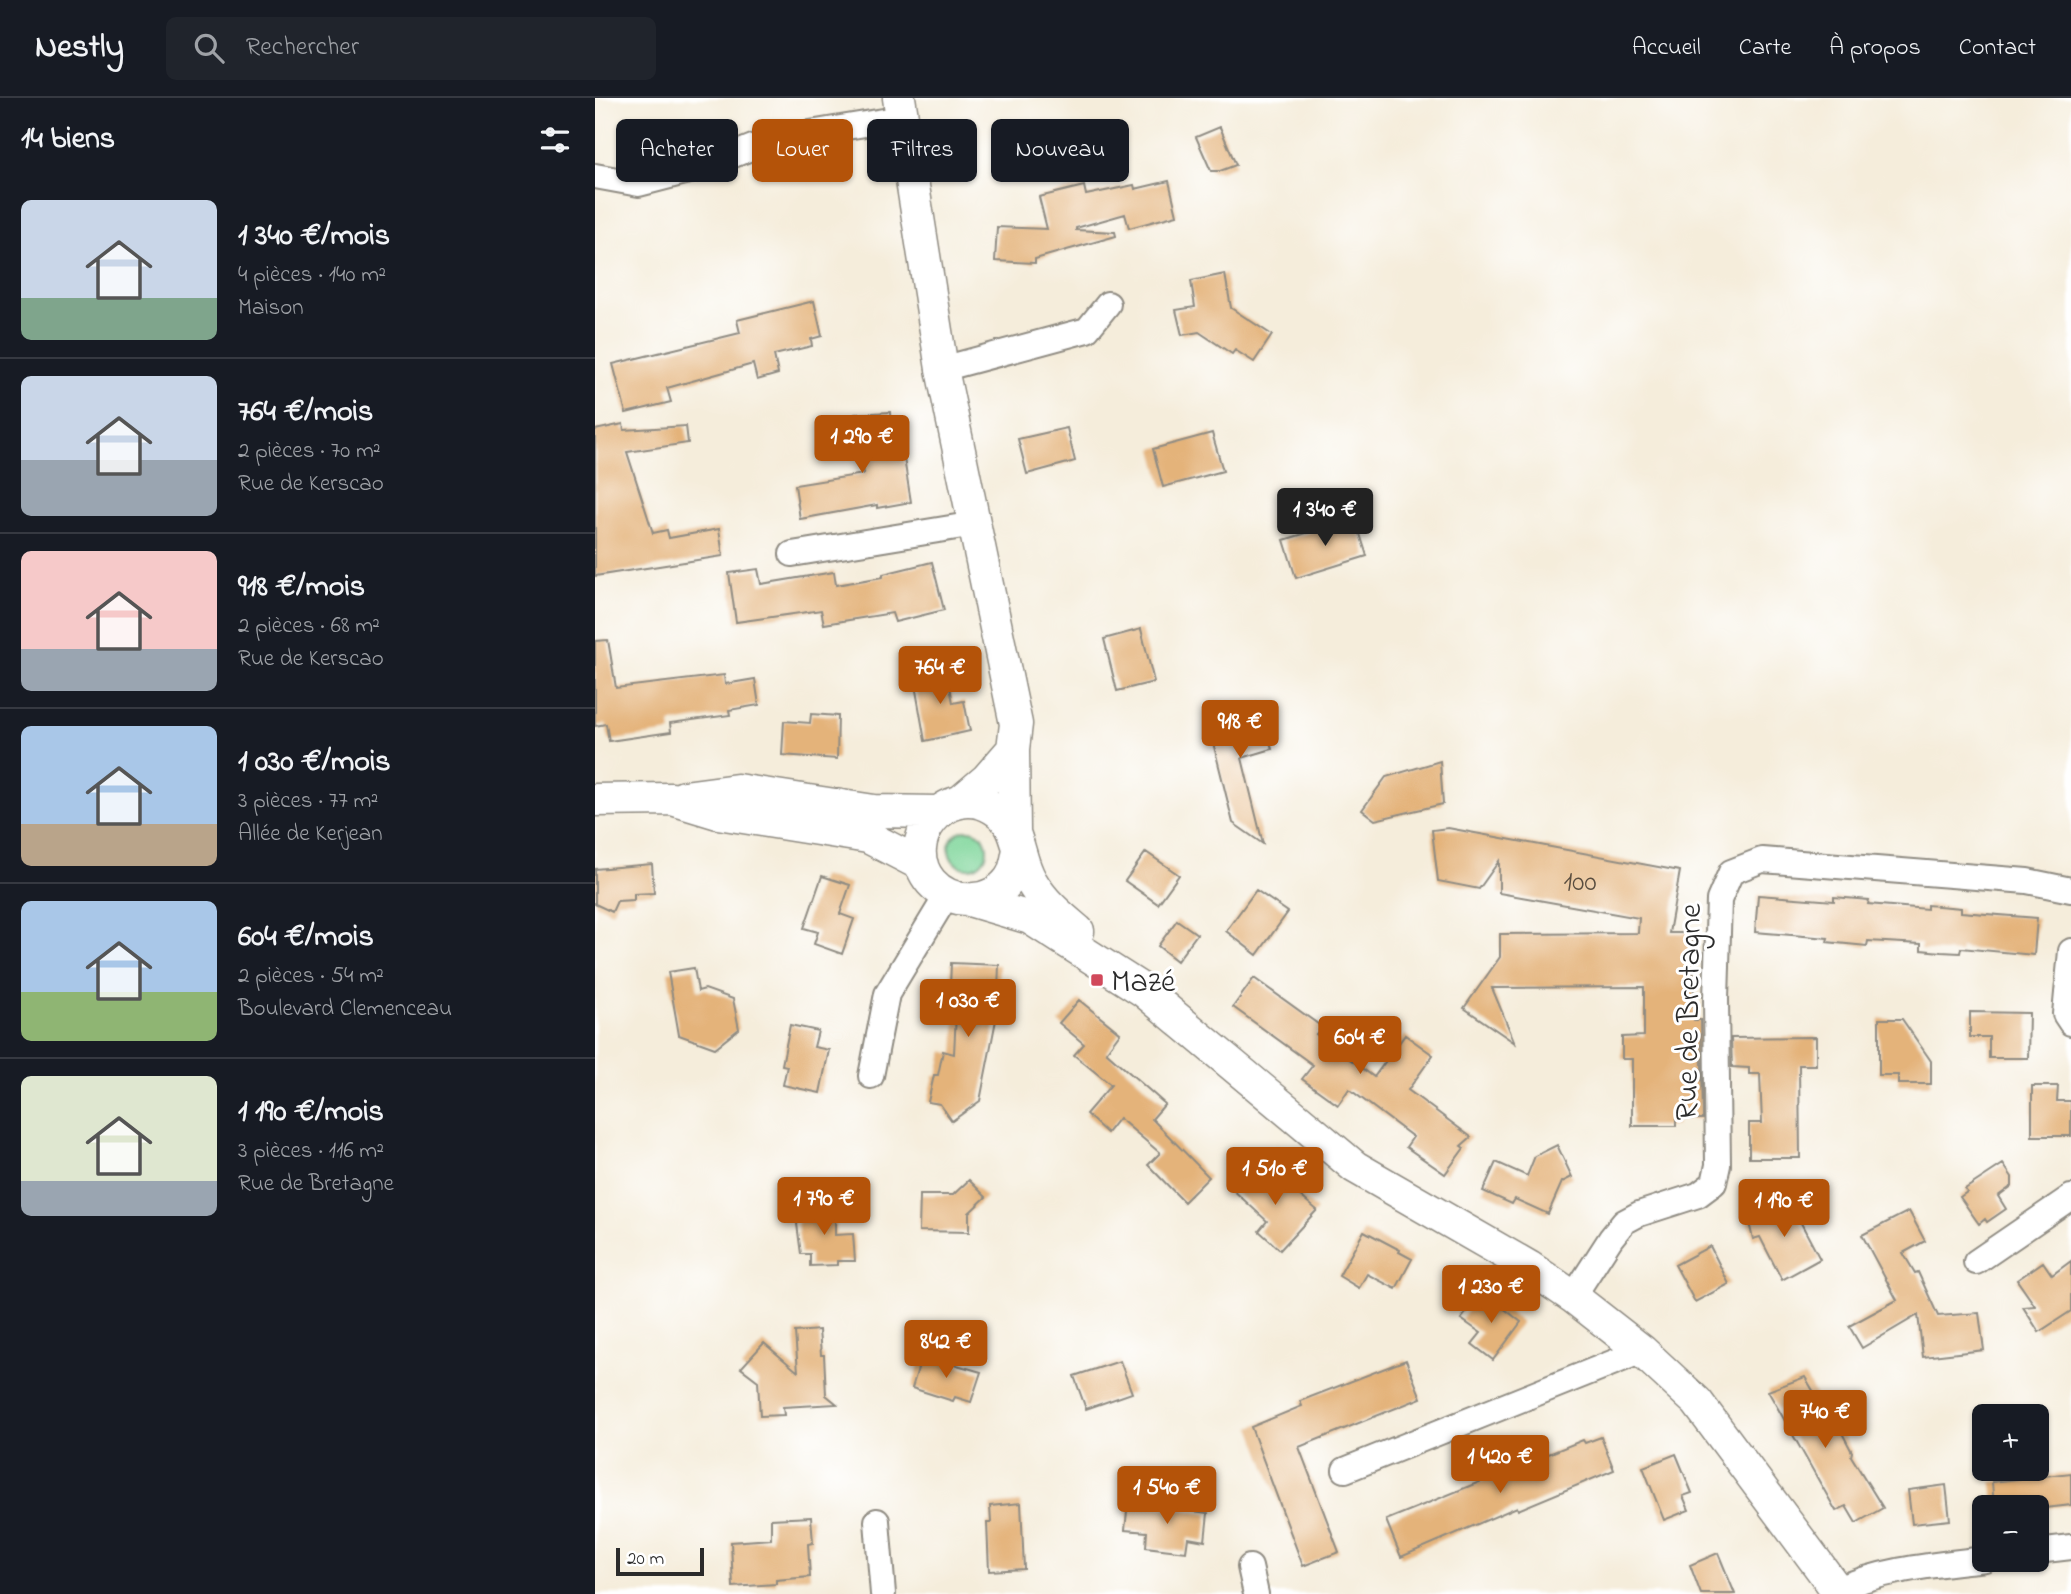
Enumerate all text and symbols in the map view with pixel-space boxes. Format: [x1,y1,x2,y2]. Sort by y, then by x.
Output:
search box [166,17,656,80]
text: Nestly [35,24,124,72]
icon: search [190,29,228,67]
text: Rechercher [246,29,359,67]
text: Accueil [1632,31,1701,66]
text: Carte [1739,31,1791,66]
text: À propos [1829,31,1921,66]
text: Contact [1959,31,2036,66]
text: 14 biens [21,118,115,162]
chip: Acheter [616,119,738,182]
chip: Louer [752,119,853,182]
chip: Filtres [867,119,977,182]
chip: Nouveau [991,119,1129,182]
icon: filters [536,121,574,159]
text: 1 340 €/mois [238,215,390,259]
icon: home [77,228,161,312]
text: 4 pièces · 140 m² [238,259,386,292]
text: Maison [238,292,304,325]
text: 764 €/mois [238,391,373,435]
icon: home [77,404,161,488]
pin: 1 290 € [797,416,927,475]
text: 1 290 € [830,421,894,454]
text: 2 pièces · 70 m² [238,435,381,468]
text: Rue de Kerscao [238,468,384,501]
pin: 1 340 € [1260,489,1390,548]
text: 1 340 € [1293,494,1357,527]
text: 918 €/mois [238,566,365,610]
icon: home [77,579,161,663]
text: 2 pièces · 68 m² [238,610,380,643]
text: Rue de Kerscao [238,643,384,676]
pin: 764 € [891,646,989,706]
text: 764 € [915,652,965,685]
pin: 918 € [1191,700,1289,760]
text: 918 € [1218,706,1262,739]
text: 1 030 €/mois [238,741,391,785]
icon: home [77,754,161,838]
text: 3 pièces · 77 m² [238,785,378,818]
text: Allée de Kerjean [238,818,383,851]
house number: 100 [1563,863,1597,904]
street label: Rue de Bretagne [1665,903,1716,1121]
text: 604 €/mois [238,916,374,960]
icon: home [77,929,161,1013]
text: 2 pièces · 54 m² [238,960,384,993]
place label: Mazé [1111,960,1176,1007]
marker: Mazé [1089,972,1105,988]
pin: 1 030 € [903,979,1033,1039]
text: 1 030 € [936,985,1000,1018]
text: Boulevard Clemenceau [238,993,452,1026]
pin: 604 € [1311,1016,1409,1076]
text: 604 € [1334,1022,1386,1055]
text: 1 190 €/mois [238,1091,384,1135]
icon: home [77,1104,161,1188]
text: 3 pièces · 116 m² [238,1135,384,1168]
pin: 1 510 € [1210,1148,1340,1207]
text: 1 510 € [1242,1153,1308,1186]
text: Rue de Bretagne [238,1168,394,1201]
pin: 1 790 € [759,1178,889,1237]
pin: 1 190 € [1719,1180,1849,1239]
text: 1 790 € [793,1183,855,1216]
text: 1 190 € [1754,1185,1814,1218]
pin: 1 230 € [1426,1266,1556,1325]
text: 1 230 € [1458,1271,1524,1304]
pin: 842 € [897,1320,995,1380]
text: 842 € [920,1326,972,1359]
pin: 740 € [1776,1390,1874,1450]
text: 740 € [1800,1396,1850,1429]
map controls [1972,1404,2049,1572]
button: + [1972,1404,2049,1481]
pin: 1 420 € [1435,1436,1565,1495]
text: 1 420 € [1467,1441,1533,1474]
pin: 1 540 € [1102,1466,1232,1526]
text: 1 540 € [1133,1472,1201,1505]
button: − [1972,1495,2049,1572]
scale bar [616,1545,703,1577]
text: 20 m [627,1546,664,1573]

